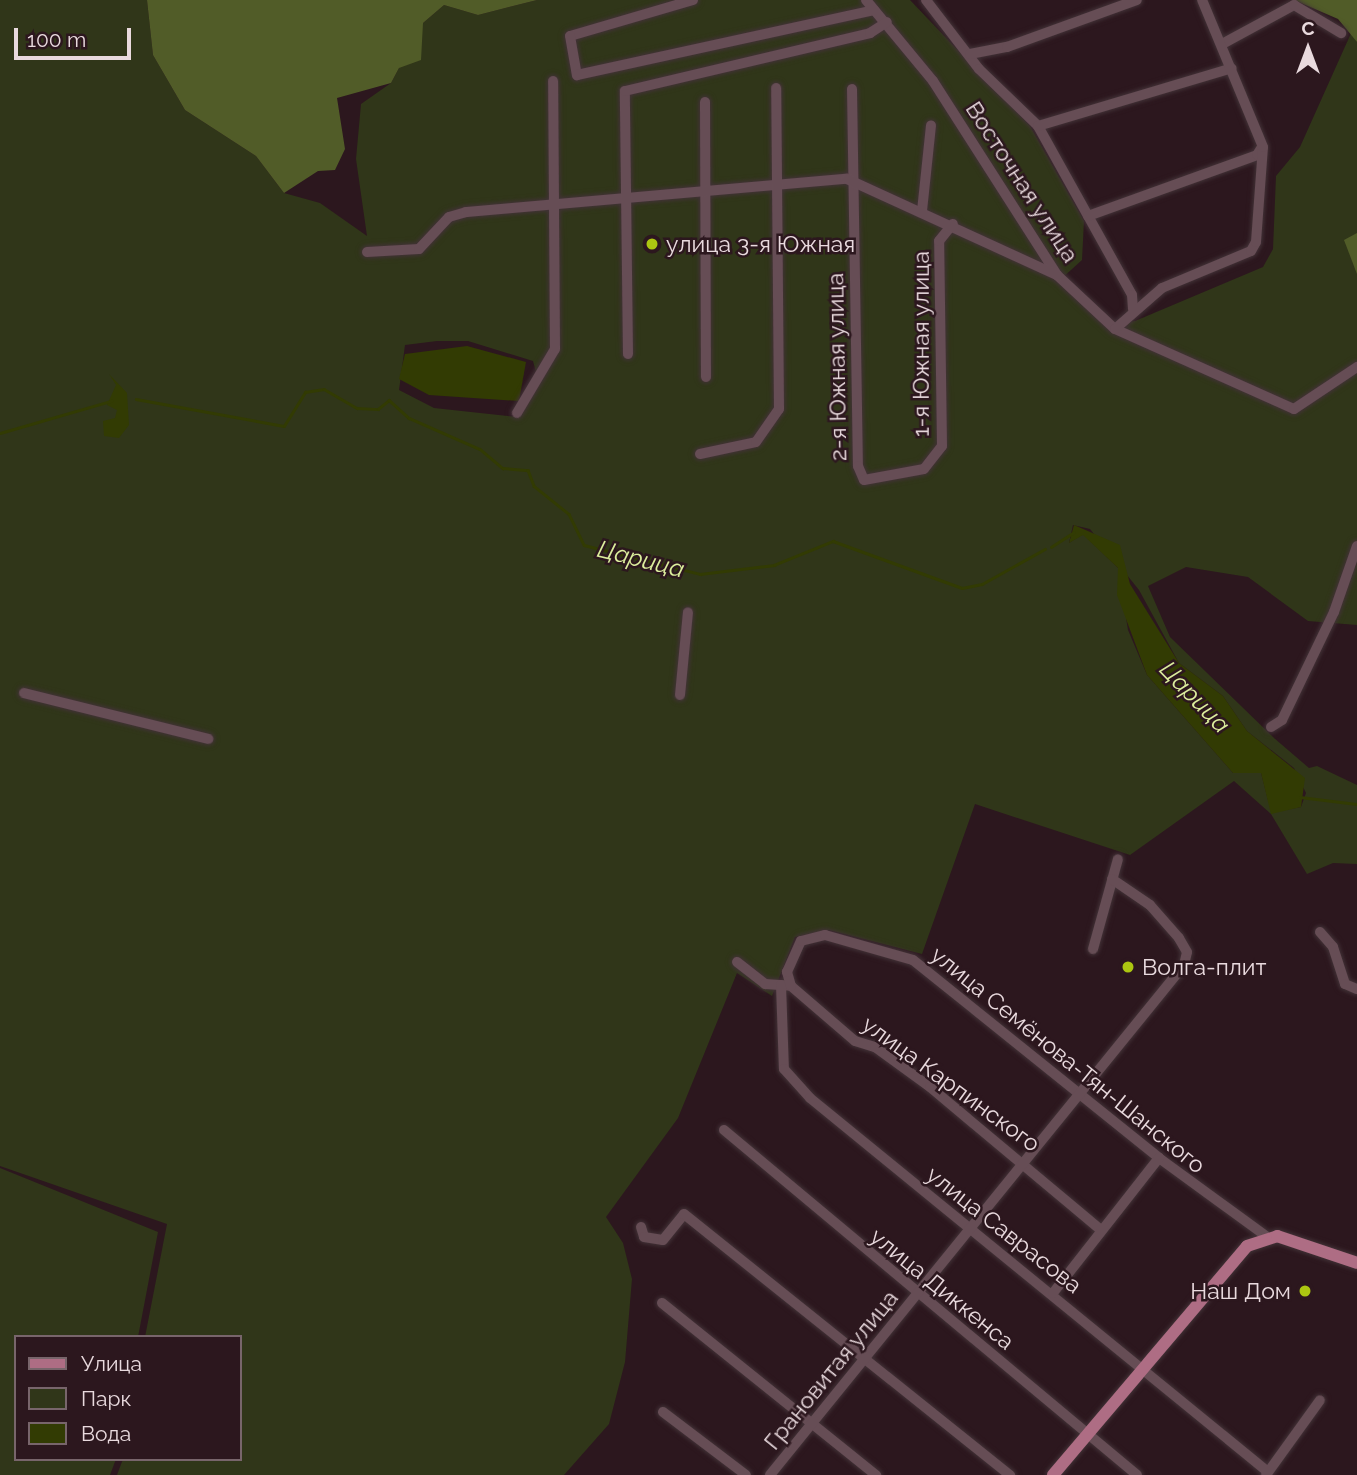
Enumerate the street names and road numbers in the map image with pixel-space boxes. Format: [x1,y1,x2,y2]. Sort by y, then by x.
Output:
street label: Восточная улица [960,96,1084,268]
street label: 1-я Южная улица [907,251,935,437]
street label: 2-я Южная улица [822,272,852,462]
street label: улица Семёнова-Тян-Шанского [925,941,1211,1179]
street label: улица Карпинского [857,1010,1045,1158]
street label: улица Саврасова [921,1161,1087,1299]
street label: улица Диккенса [864,1223,1020,1355]
street label: Грановитая улица [758,1284,904,1456]

